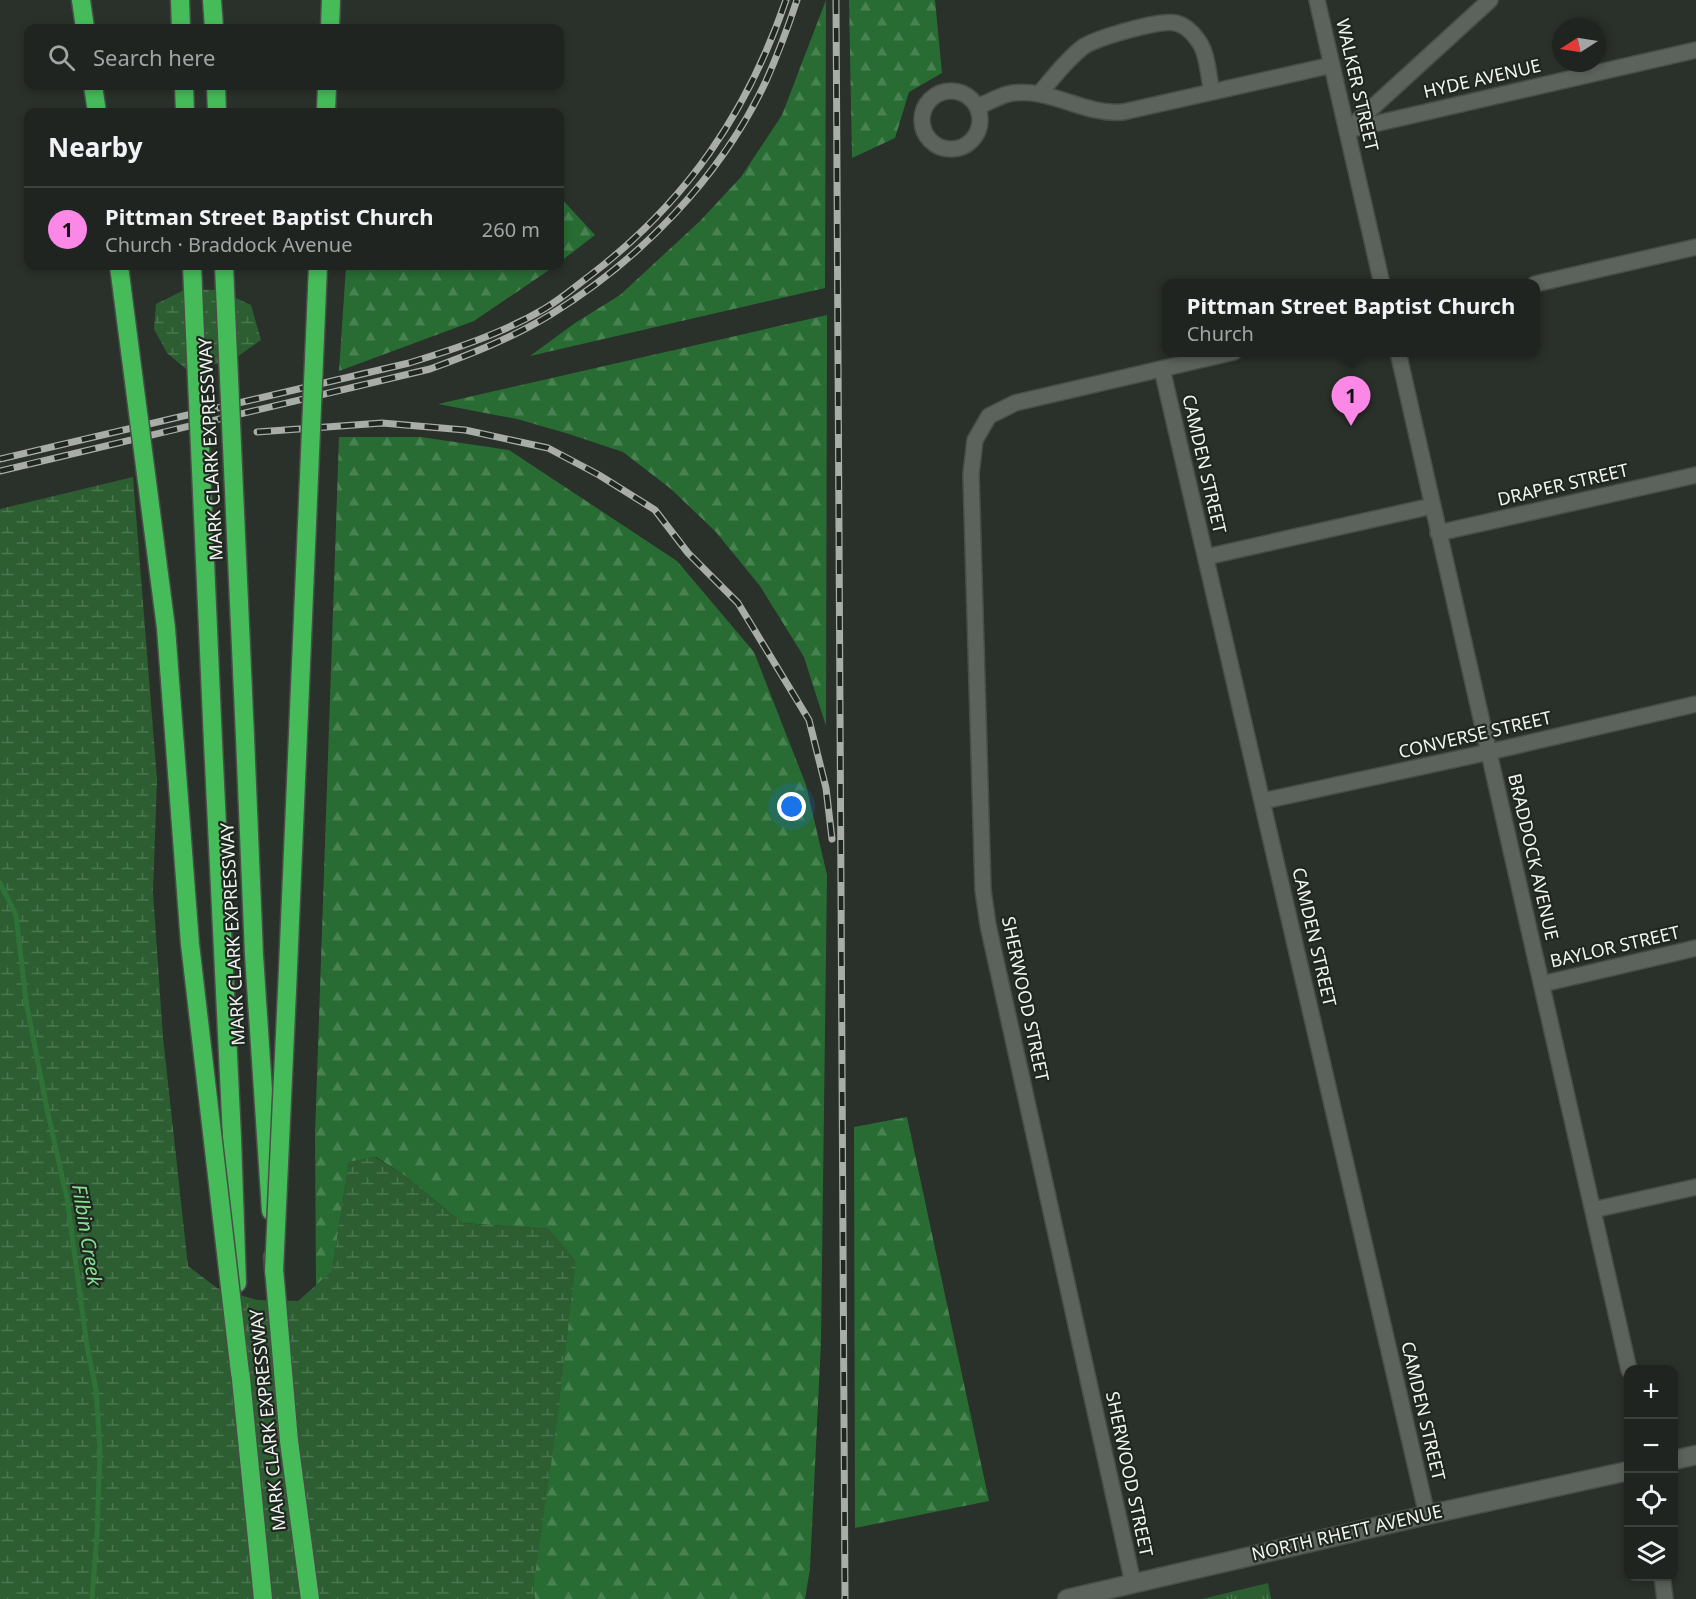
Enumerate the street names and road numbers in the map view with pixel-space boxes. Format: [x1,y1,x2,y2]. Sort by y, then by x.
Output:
street label: WALKER STREET [1331,16,1385,153]
street label: HYDE AVENUE [1421,53,1543,103]
street label: MARK CLARK EXPRESSWAY [192,336,228,561]
street label: CAMDEN STREET [1177,392,1233,536]
street label: DRAPER STREET [1495,457,1631,511]
street label: CONVERSE STREET [1396,705,1554,763]
street label: BRADDOCK AVENUE [1503,771,1565,942]
street label: MARK CLARK EXPRESSWAY [214,821,250,1046]
street label: CAMDEN STREET [1287,865,1343,1009]
street label: SHERWOOD STREET [997,914,1055,1083]
street label: BAYLOR STREET [1548,919,1682,973]
street label: MARK CLARK EXPRESSWAY [243,1307,291,1532]
street label: CAMDEN STREET [1396,1339,1452,1483]
street label: SHERWOOD STREET [1101,1389,1159,1558]
street label: NORTH RHETT AVENUE [1249,1498,1444,1566]

